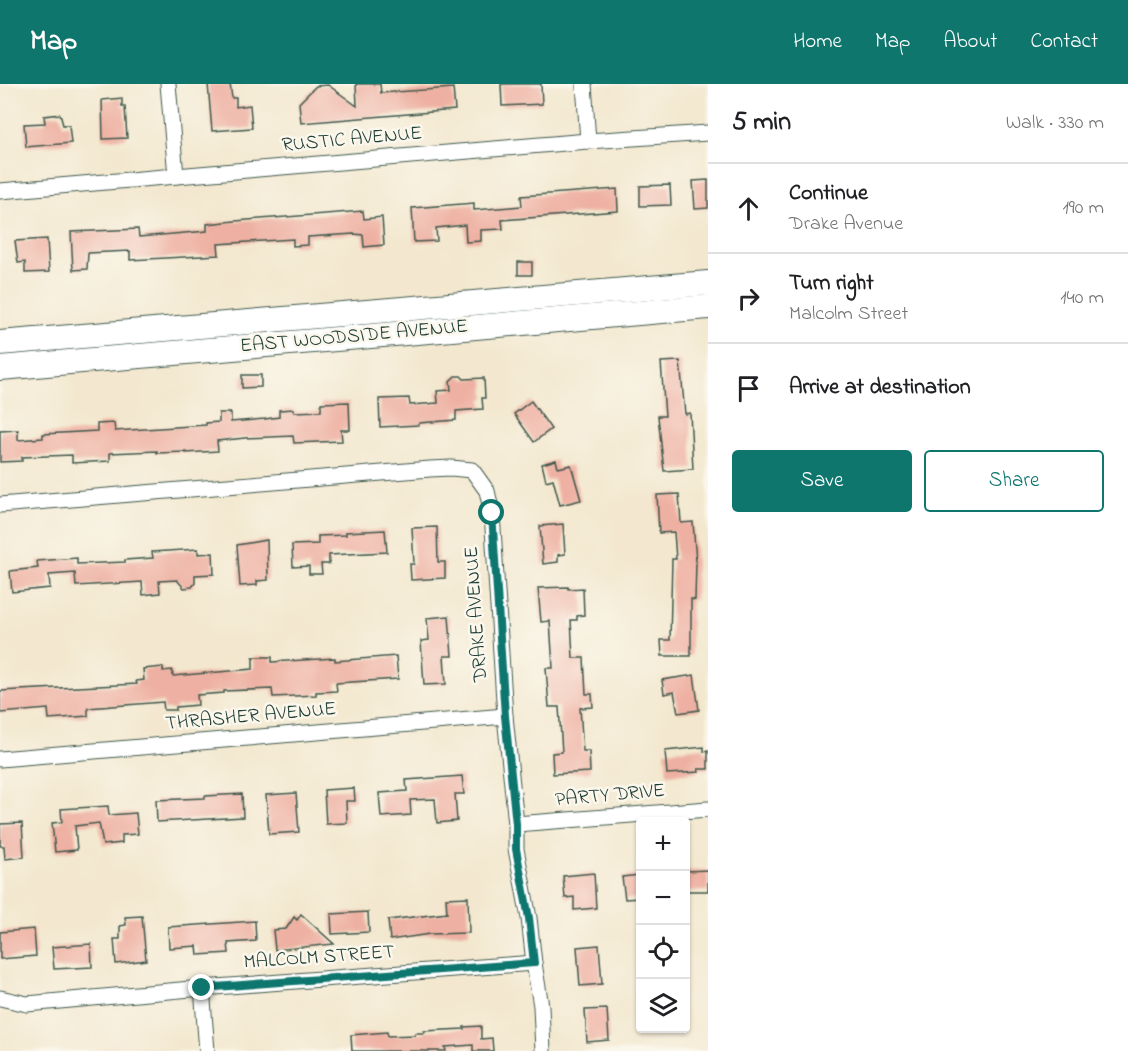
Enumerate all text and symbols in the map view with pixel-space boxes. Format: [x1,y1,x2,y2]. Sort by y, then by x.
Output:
text: Map [30,22,77,63]
text: Home [793,27,842,57]
text: Map [875,27,910,57]
text: About [943,27,997,57]
text: Contact [1030,27,1098,57]
text: 5 min [732,104,791,142]
text: Walk · 330 m [1006,109,1104,138]
street label: RUSTIC AVENUE [281,119,423,161]
text: Continue [789,178,868,210]
icon: ahead [732,192,765,225]
text: 190 m [1062,194,1104,223]
text: Drake Avenue [789,210,903,239]
text: Turn right [789,268,874,300]
icon: right [732,282,765,315]
text: 140 m [1060,284,1104,313]
text: Malcolm Street [789,300,908,329]
street label: EAST WOODSIDE AVENUE [239,313,469,361]
icon: arrive [732,372,765,405]
text: Arrive at destination [789,372,971,404]
button: Save [732,450,912,512]
button: Share [924,450,1104,512]
route start [478,499,504,525]
street label: DRAKE AVENUE [458,545,496,684]
street label: THRASHER AVENUE [164,695,338,739]
street label: PARTY DRIVE [554,777,666,815]
map controls [636,817,690,1033]
button: + [636,817,690,871]
button: − [636,871,690,925]
button: locate [636,925,690,979]
street label: MALCOLM STREET [243,938,395,978]
route end [188,974,214,1000]
button: layers [636,979,690,1033]

